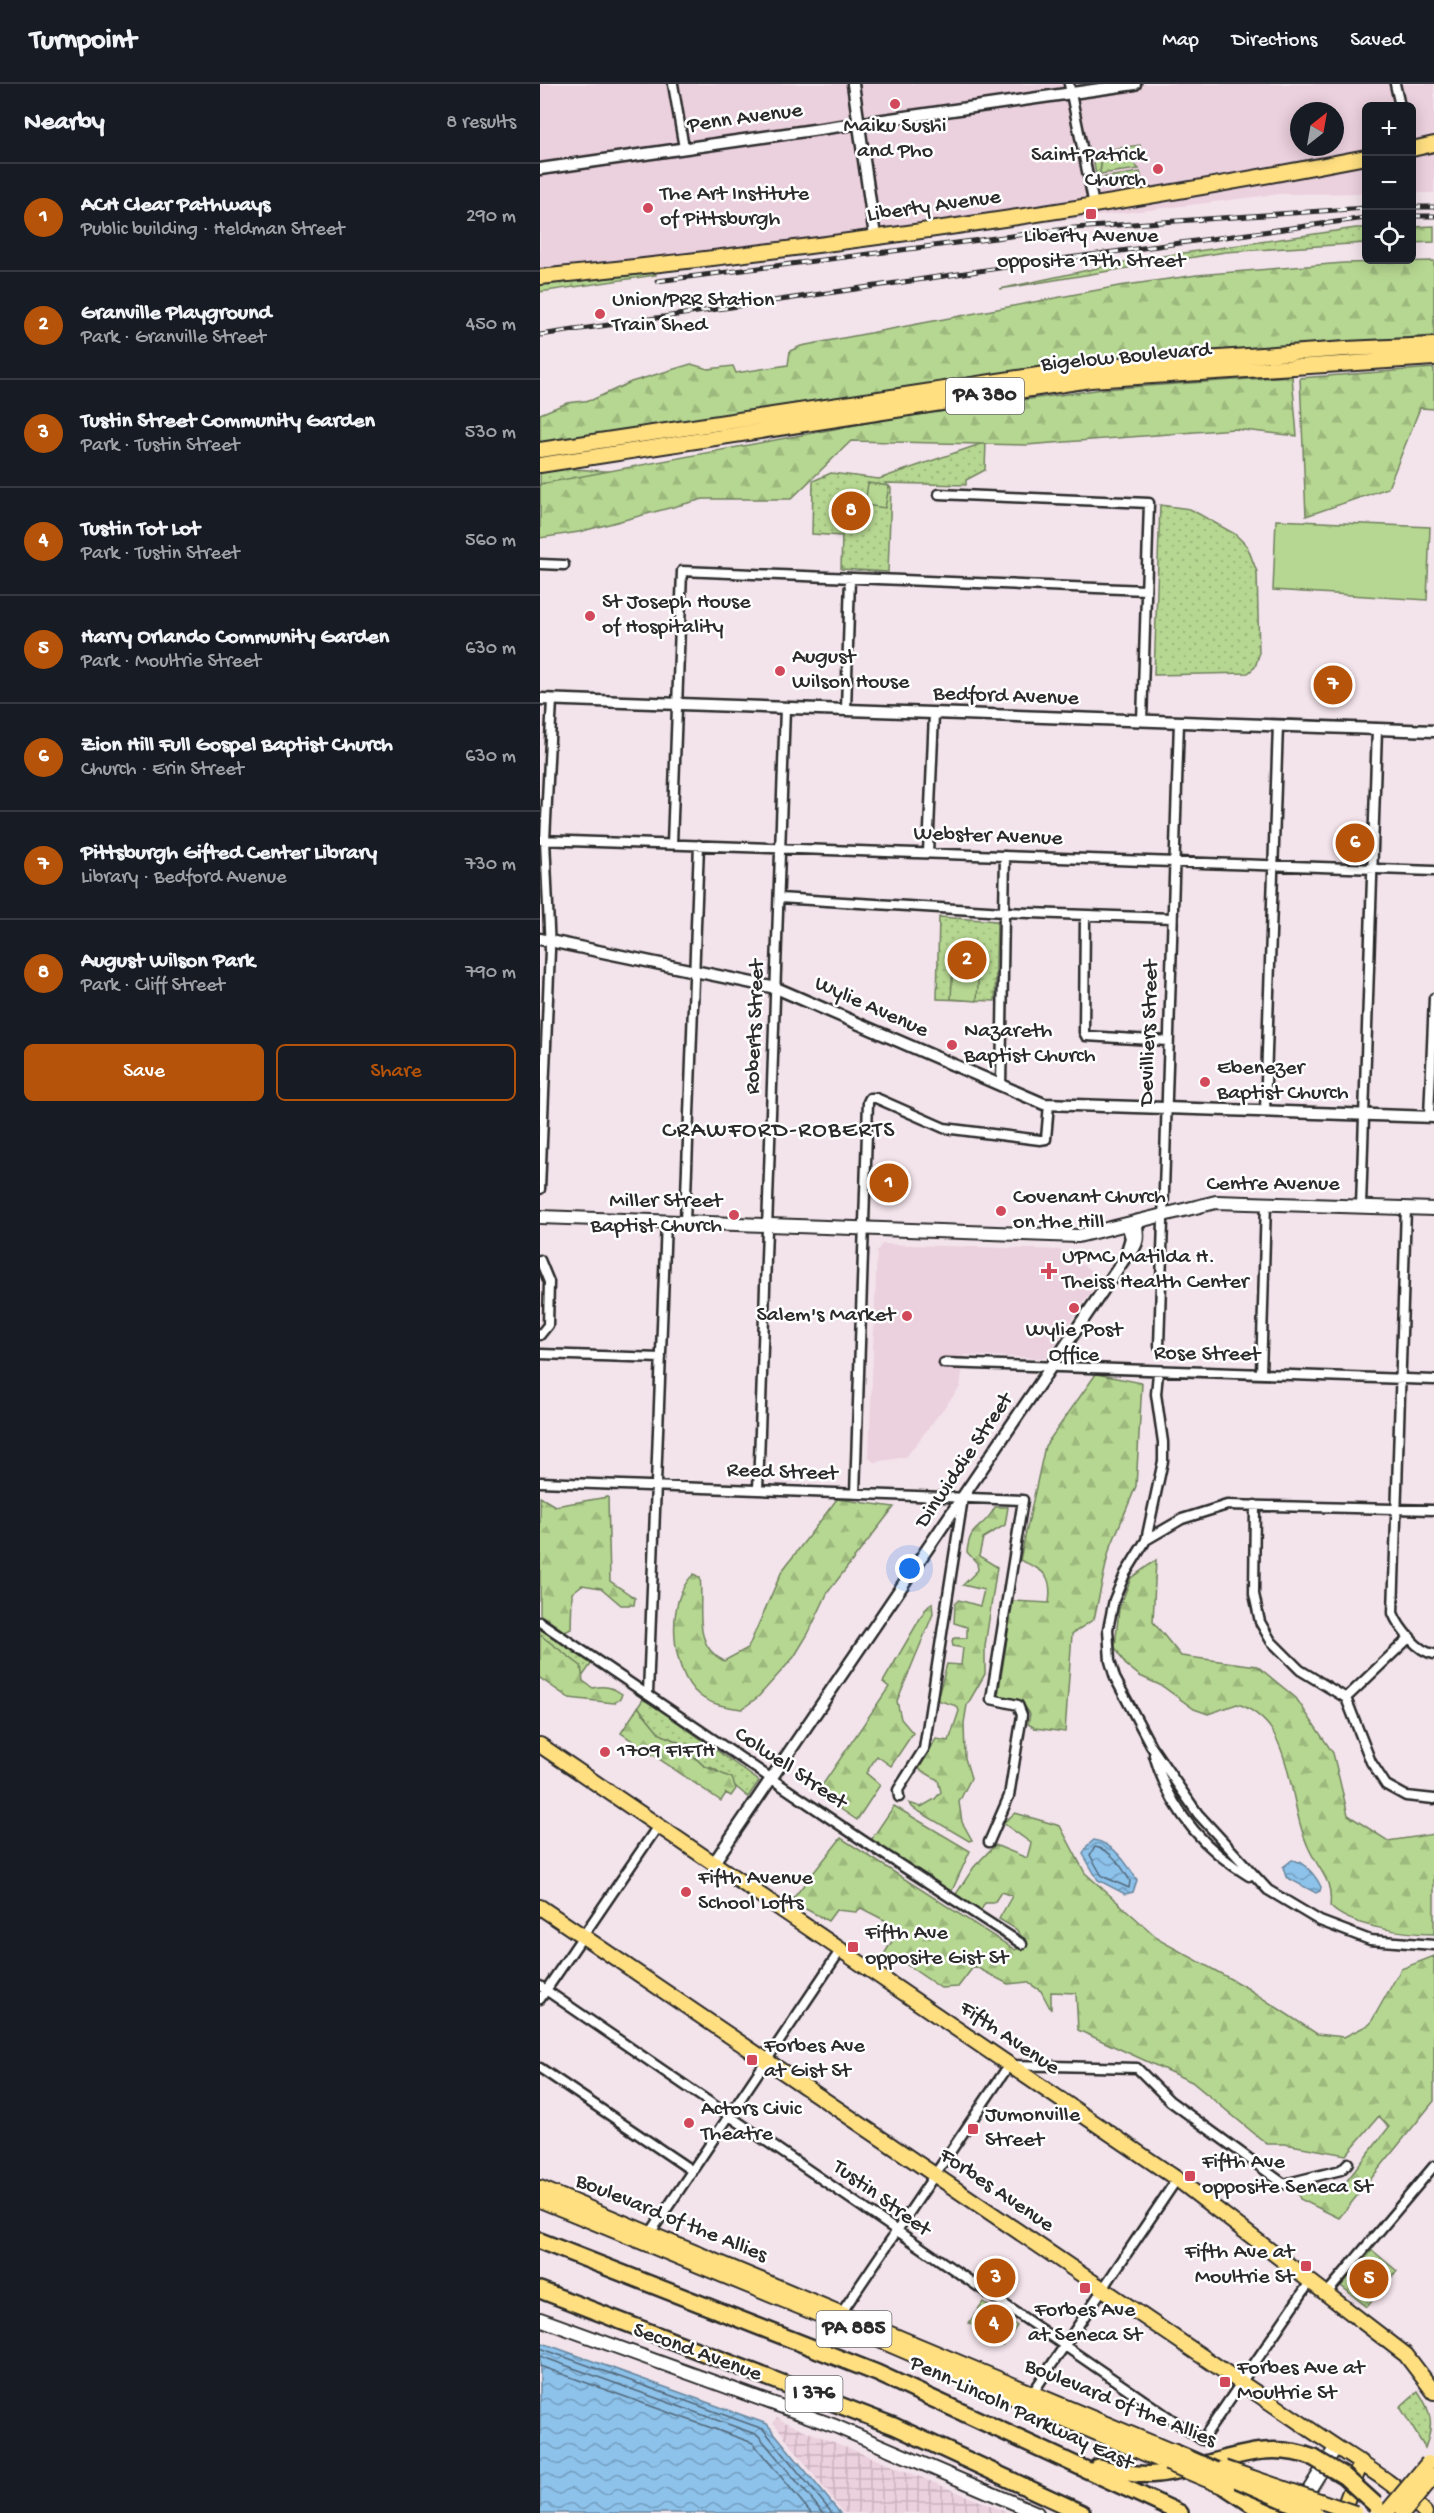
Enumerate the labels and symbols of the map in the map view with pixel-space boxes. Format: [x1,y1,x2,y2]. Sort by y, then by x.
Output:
marker: Maiku Sushi and Pho [888,97,902,111]
street label: Penn Avenue [685,98,805,140]
north arrow [1290,102,1344,156]
place label: Maiku Sushi and Pho [844,114,946,165]
place label: Saint Patrick Church [1031,143,1148,194]
marker: Saint Patrick Church [1151,162,1165,176]
place label: The Art Institute of Pittsburgh [658,182,810,233]
street label: Liberty Avenue [865,185,1003,229]
marker: The Art Institute of Pittsburgh [641,201,655,215]
marker: Liberty Avenue opposite 17th Street [1084,207,1098,221]
place label: Liberty Avenue opposite 17th Street [997,224,1187,275]
place label: Union/PRR Station Train Shed [610,288,775,339]
marker: Union/PRR Station Train Shed [593,307,607,321]
street label: Bigelow Boulevard [1039,337,1214,378]
road number: PA 380 [946,378,1024,414]
pin: 8 [832,488,870,534]
place label: St Joseph House of Hospitality [602,590,751,641]
marker: St Joseph House of Hospitality [583,609,597,623]
place label: August Wilson House [792,645,910,696]
pin: 7 [1314,662,1352,708]
marker: August Wilson House [773,664,787,678]
street label: Bedford Avenue [932,681,1080,713]
pin: 6 [1336,820,1374,866]
street label: Webster Avenue [913,821,1064,853]
pin: 2 [948,938,986,982]
street label: Roberts Street [741,957,771,1095]
street label: Devilliers Street [1134,958,1166,1108]
street label: Wylie Avenue [810,971,933,1045]
place label: Nazareth Baptist Church [963,1019,1096,1070]
marker: Nazareth Baptist Church [945,1038,959,1052]
place label: Ebenezer Baptist Church [1216,1056,1349,1107]
marker: Ebenezer Baptist Church [1198,1075,1212,1089]
district label: CRAWFORD-ROBERTS [662,1117,896,1146]
pin: 1 [870,1160,908,1206]
street label: Centre Avenue [1206,1172,1340,1198]
place label: Covenant Church on the Hill [1013,1185,1166,1236]
place label: Miller Street Baptist Church [590,1189,724,1240]
marker: Covenant Church on the Hill [994,1204,1008,1218]
marker: Miller Street Baptist Church [727,1208,741,1222]
place label: UPMC Matilda H. Theiss Health Center [1060,1245,1251,1296]
marker: UPMC Matilda H. Theiss Health Center [1040,1262,1058,1280]
marker: Wylie Post Office [1067,1301,1081,1315]
place label: Salem's Market [756,1303,897,1329]
marker: Salem's Market [900,1309,914,1323]
place label: Wylie Post Office [1026,1318,1124,1369]
street label: Rose Street [1154,1341,1262,1369]
street label: Dinwiddie Street [909,1387,1021,1535]
street label: Reed Street [726,1458,840,1488]
your location [895,1554,924,1583]
street label: Colwell Street [729,1722,853,1817]
place label: 1709 FIFTH [616,1739,715,1765]
marker: 1709 FIFTH [598,1745,612,1759]
place label: Fifth Avenue School Lofts [697,1866,814,1917]
marker: Fifth Avenue School Lofts [679,1885,693,1899]
place label: Fifth Ave opposite Gist St [864,1921,1010,1972]
marker: Fifth Ave opposite Gist St [846,1940,860,1954]
street label: Fifth Avenue [953,1996,1064,2082]
place label: Forbes Ave at Gist St [763,2034,865,2085]
marker: Forbes Ave at Gist St [745,2053,759,2067]
place label: Actors Civic Theatre [699,2097,803,2148]
place label: Jumonville Street [985,2103,1081,2154]
marker: Actors Civic Theatre [682,2116,696,2130]
marker: Jumonville Street [966,2122,980,2136]
street label: Forbes Avenue [933,2142,1059,2239]
place label: Fifth Ave opposite Seneca St [1201,2150,1374,2201]
street label: Tustin Street [825,2154,937,2244]
street label: Boulevard of the Allies [570,2168,772,2270]
marker: Fifth Ave opposite Seneca St [1183,2169,1197,2183]
place label: Fifth Ave at Moultrie St [1184,2240,1296,2291]
pin: 3 [976,2256,1016,2300]
pin: 5 [1350,2256,1388,2302]
marker: Fifth Ave at Moultrie St [1299,2259,1313,2273]
marker: Forbes Ave at Seneca St [1078,2281,1092,2295]
place label: Forbes Ave at Seneca St [1028,2298,1144,2349]
pin: 4 [974,2302,1014,2346]
road number: PA 885 [816,2311,892,2347]
street label: Second Avenue [629,2318,766,2389]
street label: Penn-Lincoln Parkway East [904,2350,1139,2478]
street label: Boulevard of the Allies [1019,2353,1221,2455]
place label: Forbes Ave at Moultrie St [1236,2356,1366,2407]
marker: Forbes Ave at Moultrie St [1218,2375,1232,2389]
road number: I 376 [786,2376,842,2412]

